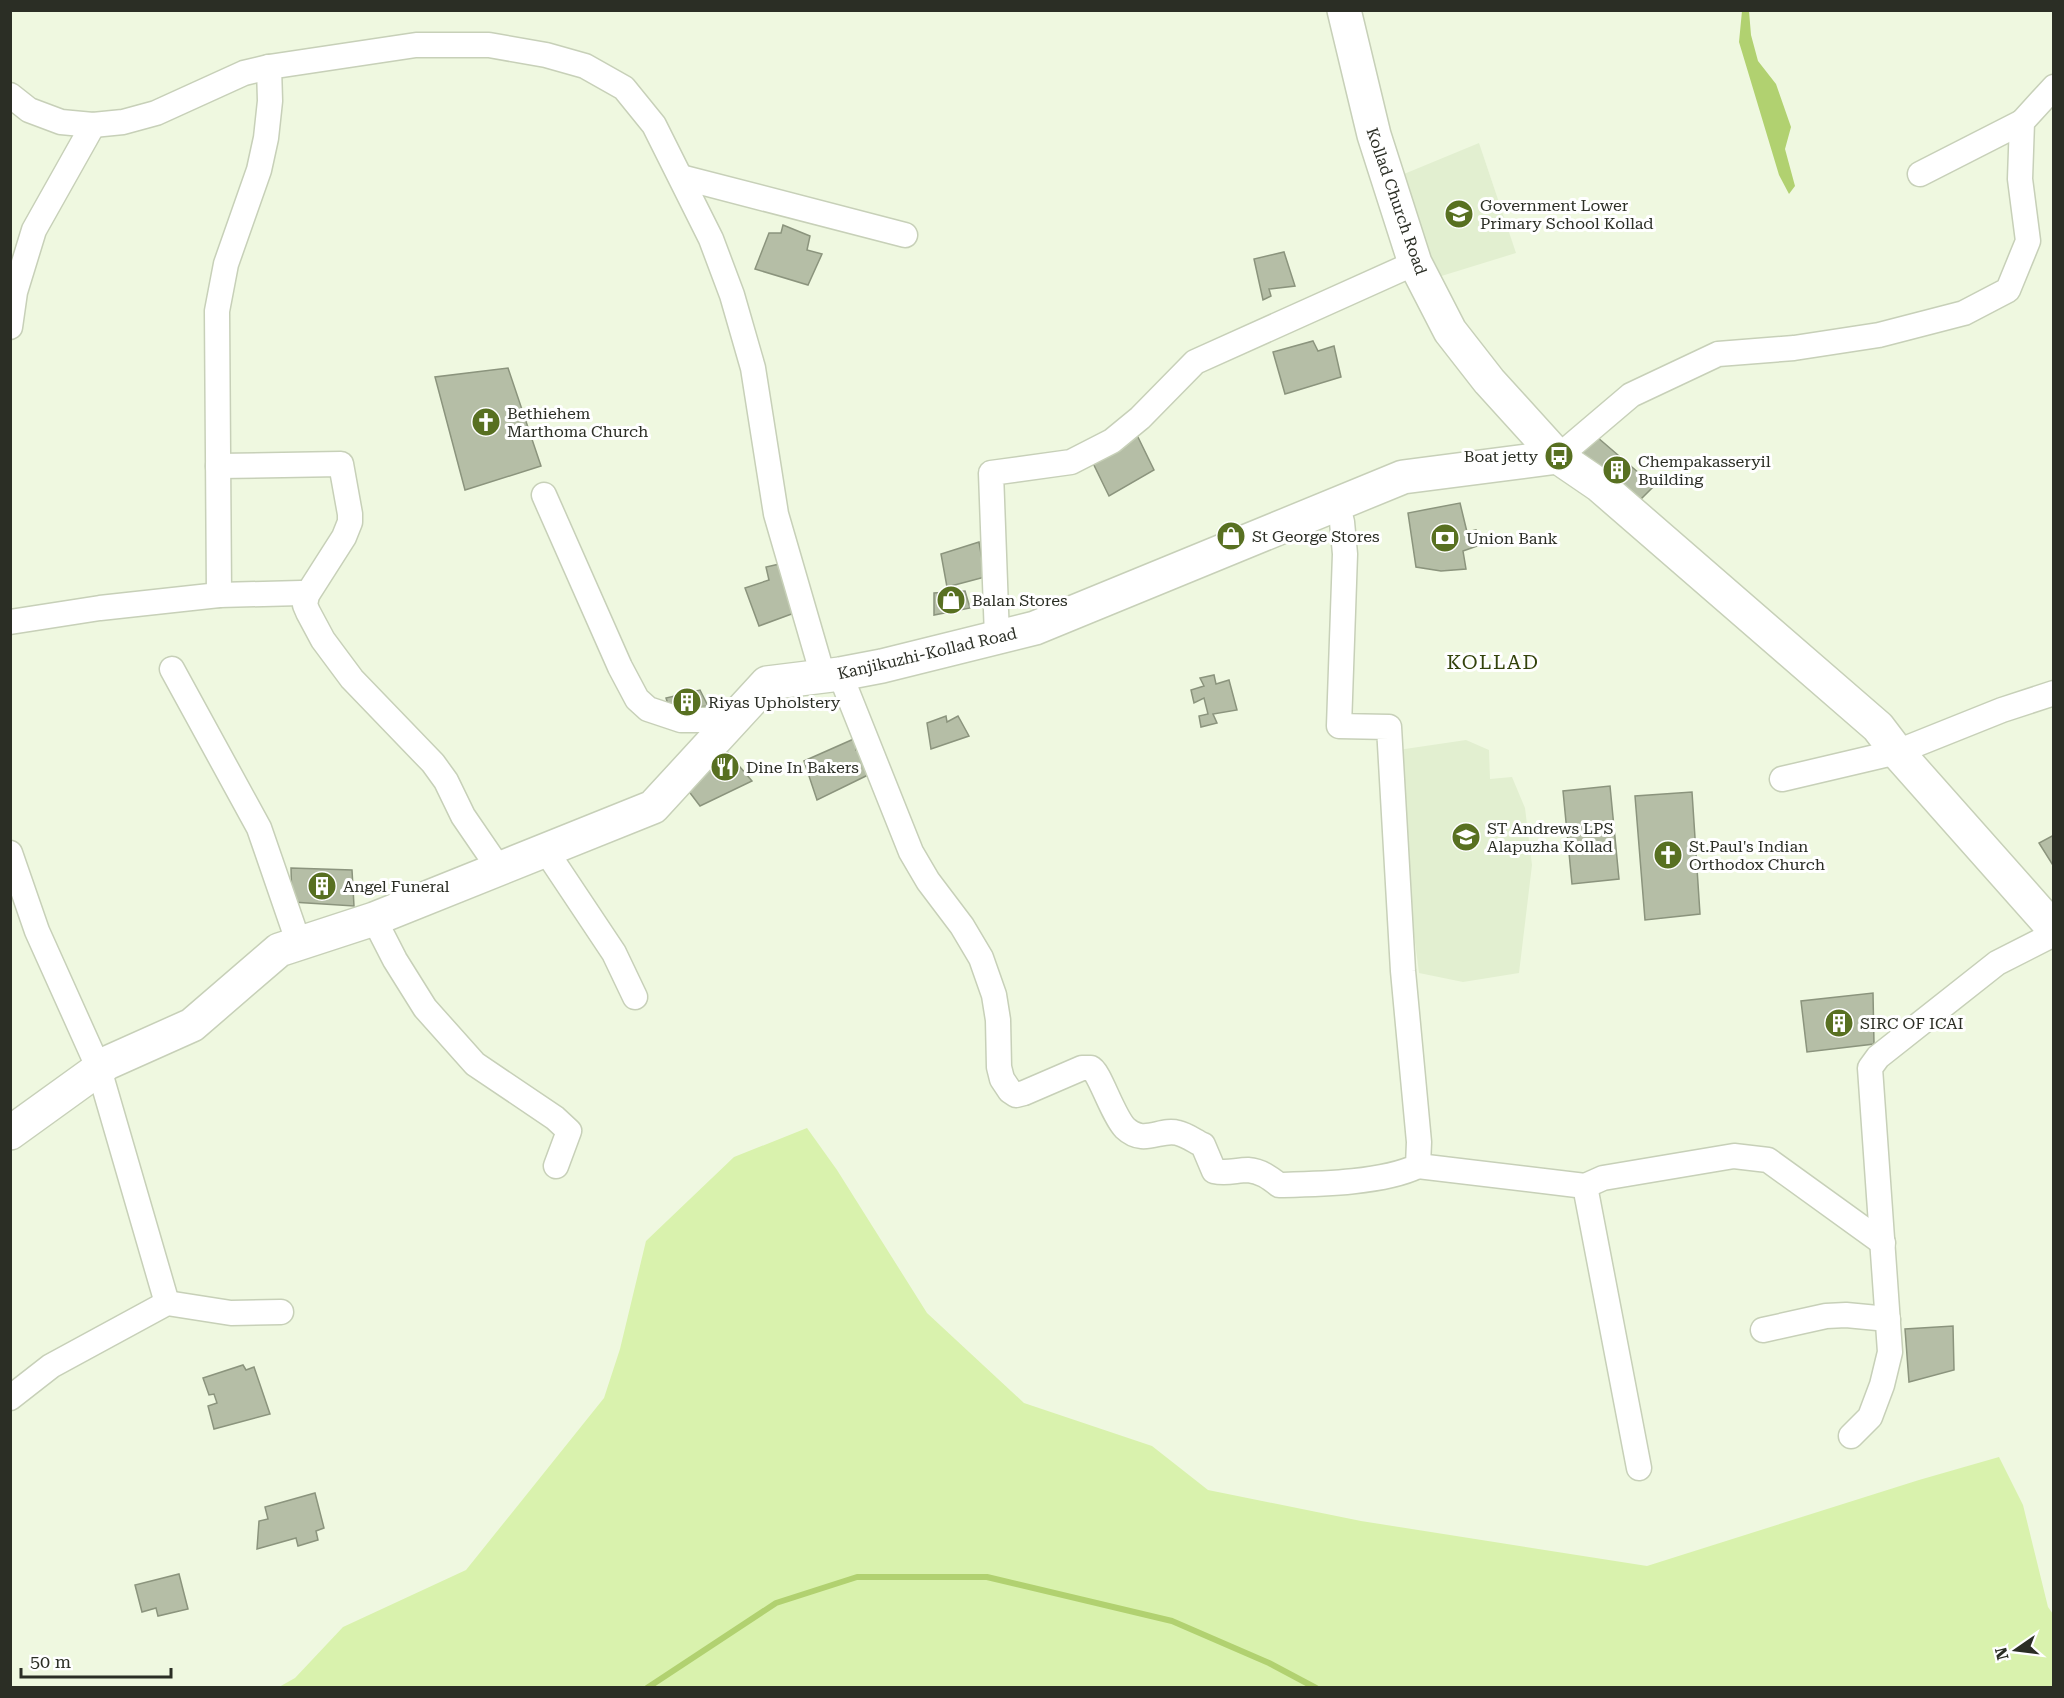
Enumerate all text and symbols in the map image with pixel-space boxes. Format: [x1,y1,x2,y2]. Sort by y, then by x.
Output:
street label: Kollad Church Road [1362,125,1431,277]
place label: Government Lower Primary School Kollad [1480,196,1654,233]
school or university icon: Government Lower Primary School Kollad [1443,198,1475,230]
place label: Bethiehem Marthoma Church [507,404,648,441]
church icon: Bethiehem Marthoma Church [470,406,502,438]
bus stop icon: Boat jetty [1543,440,1575,472]
place label: Boat jetty [1464,447,1539,466]
place label: Chempakasseryil Building [1638,452,1771,489]
building icon: Chempakasseryil Building [1601,454,1633,486]
shop icon: St George Stores [1215,520,1247,552]
bank icon: Union Bank [1429,522,1461,554]
place label: St George Stores [1252,527,1380,546]
place label: Union Bank [1466,529,1558,548]
shop icon: Balan Stores [935,584,967,616]
place label: Balan Stores [972,591,1068,610]
street label: Kanjikuzhi-Kollad Road [836,624,1019,683]
district label: KOLLAD [1447,650,1539,674]
building icon: Riyas Upholstery [671,686,703,718]
place label: Riyas Upholstery [708,693,841,712]
restaurant icon: Dine In Bakers [709,751,741,783]
place label: Dine In Bakers [746,758,859,777]
place label: ST Andrews LPS Alapuzha Kollad [1487,819,1613,856]
school or university icon: ST Andrews LPS Alapuzha Kollad [1450,821,1482,853]
place label: St.Paul's Indian Orthodox Church [1689,837,1825,874]
church icon: St.Paul's Indian Orthodox Church [1652,839,1684,871]
building icon: Angel Funeral [306,870,338,902]
place label: Angel Funeral [343,877,450,896]
building icon: SIRC OF ICAI [1823,1007,1855,1039]
place label: SIRC OF ICAI [1860,1014,1964,1033]
north arrow [1986,1620,2046,1680]
scale bar [21,1641,171,1679]
text: N [1991,1645,2013,1662]
text: 50 m [30,1651,71,1672]

